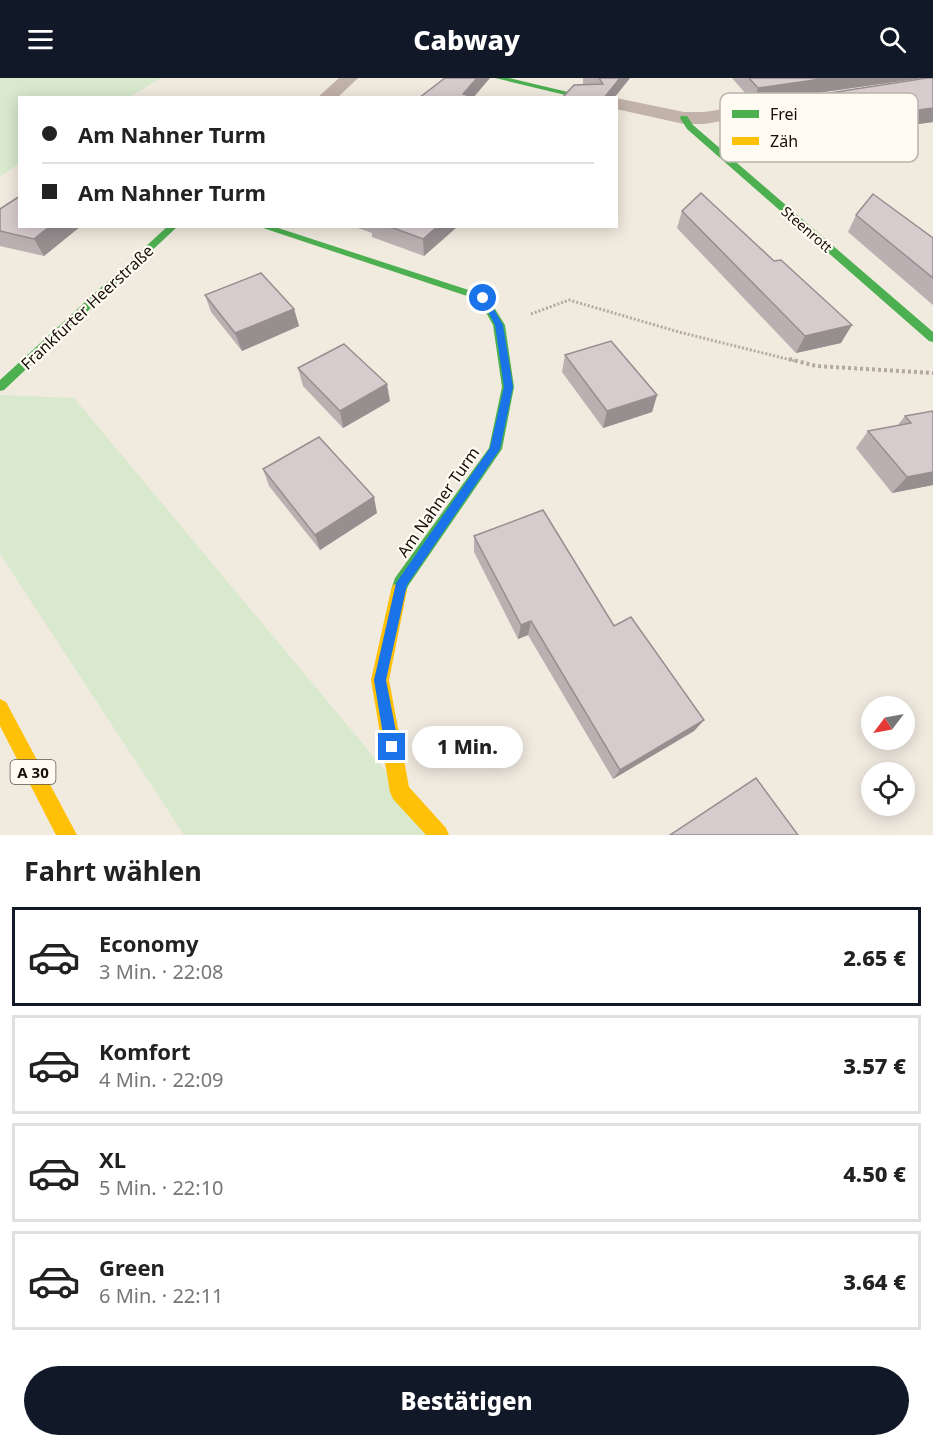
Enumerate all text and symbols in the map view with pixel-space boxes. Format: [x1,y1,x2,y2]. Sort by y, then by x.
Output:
text: Cabway [413,21,520,58]
icon: menu [24,23,57,56]
icon: search [876,23,909,56]
legend [720,93,918,162]
text: Frei [770,103,798,125]
text: Am Nahner Turm [78,119,266,149]
text: Zäh [770,130,798,152]
text: Am Nahner Turm [78,177,266,207]
street label: Steenrott [778,202,836,256]
street label: Frankfurter Heerstraße [16,240,158,374]
route start [469,284,496,311]
street label: Am Nahner Turm [392,443,484,561]
north arrow [861,696,915,750]
map controls [861,696,915,816]
callout: 1 Min. [413,726,524,768]
route end [378,733,405,760]
text: 1 Min. [437,733,498,760]
road number: A 30 [10,760,56,784]
button: locate [861,762,915,816]
text: Fahrt wählen [24,852,202,889]
text: Economy [99,928,198,958]
icon: car [27,930,81,984]
text: 2.65 € [843,942,906,972]
text: 3 Min. · 22:08 [99,958,224,985]
text: Komfort [99,1036,190,1066]
icon: car [27,1038,81,1092]
text: 3.57 € [843,1050,906,1080]
text: 4 Min. · 22:09 [99,1066,224,1093]
text: XL [99,1144,126,1174]
icon: car [27,1146,81,1200]
text: 4.50 € [843,1158,906,1188]
text: 5 Min. · 22:10 [99,1174,224,1201]
text: Green [99,1252,165,1282]
icon: car [27,1254,81,1308]
text: 3.64 € [843,1266,906,1296]
text: 6 Min. · 22:11 [99,1282,224,1309]
button: Bestätigen [24,1366,909,1435]

